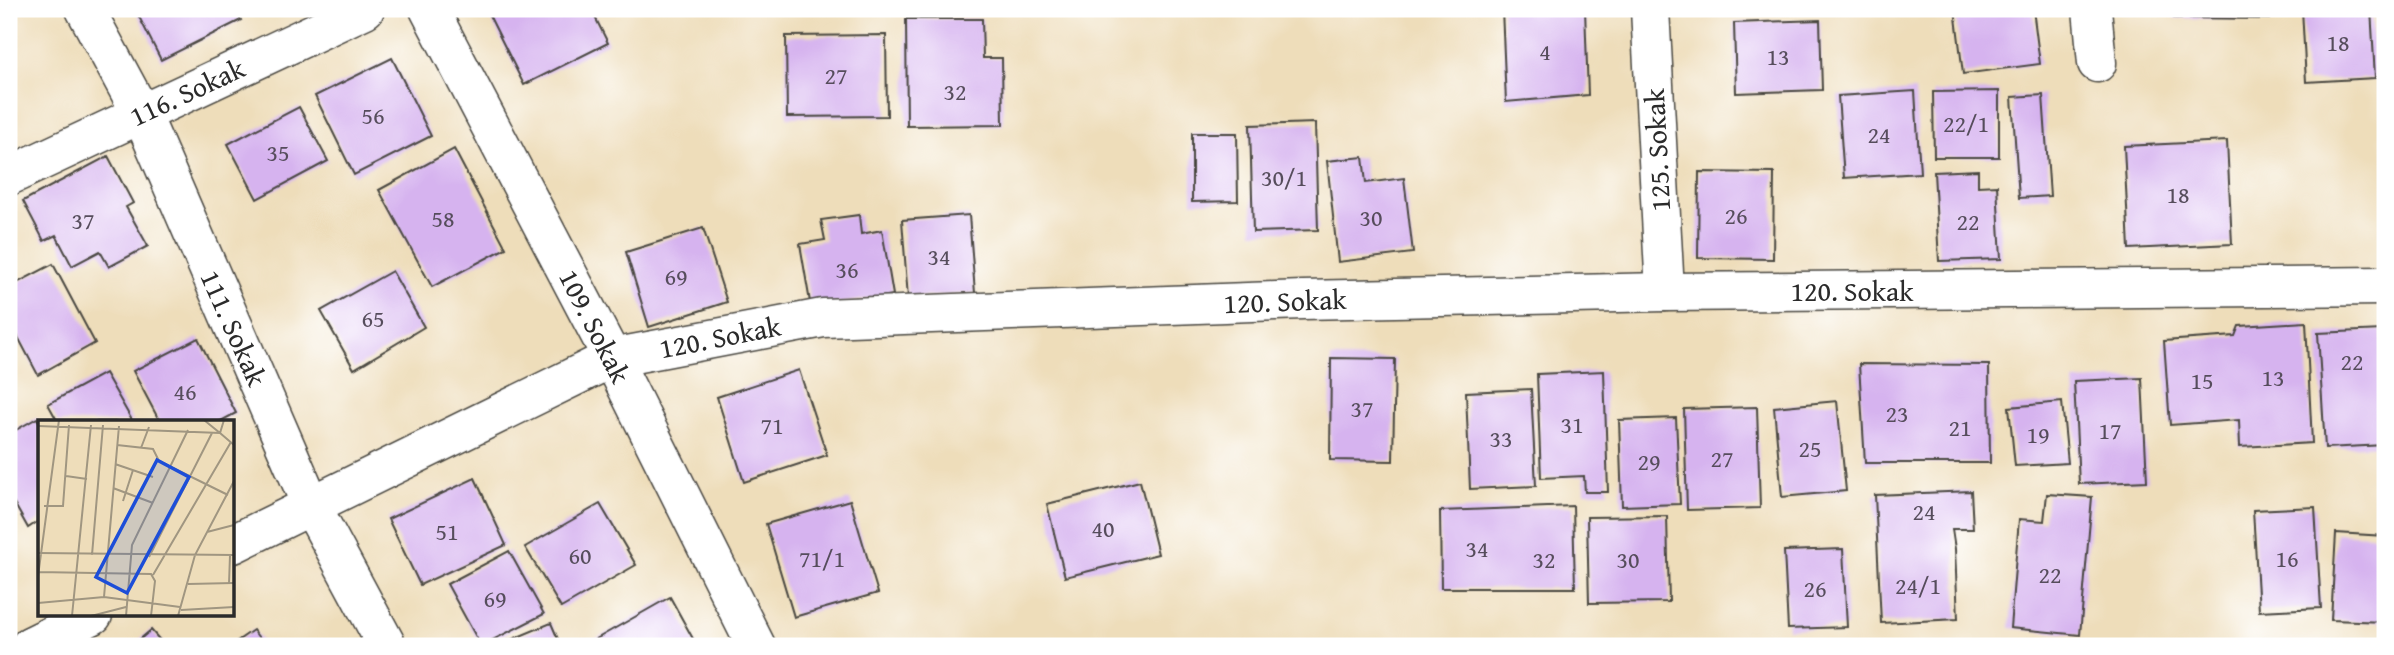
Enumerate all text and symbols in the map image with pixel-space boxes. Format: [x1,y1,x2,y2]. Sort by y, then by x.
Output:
house number: 18 [2326,25,2350,60]
house number: 4 [1539,34,1551,69]
house number: 13 [1766,39,1790,74]
street label: 116. Sokak [122,47,252,136]
house number: 27 [824,58,848,93]
house number: 32 [943,74,967,109]
street label: 125. Sokak [1633,87,1680,213]
house number: 56 [361,98,385,133]
house number: 22/1 [1943,106,1989,141]
house number: 24 [1867,117,1891,152]
house number: 35 [266,135,290,170]
house number: 30/1 [1261,160,1307,195]
house number: 18 [2166,177,2190,212]
house number: 26 [1724,198,1748,233]
house number: 30 [1359,200,1383,235]
house number: 58 [431,201,455,236]
house number: 37 [71,203,95,238]
house number: 22 [1956,204,1980,239]
house number: 34 [927,239,951,274]
house number: 36 [835,252,859,287]
house number: 69 [664,259,688,294]
street label: 109. Sokak [549,262,642,391]
street label: 111. Sokak [191,263,279,393]
street label: 120. Sokak [1790,270,1914,311]
street label: 120. Sokak [1223,278,1348,323]
house number: 65 [361,301,385,336]
street label: 120. Sokak [656,305,785,368]
house number: 22 [2340,344,2364,379]
house number: 13 [2261,360,2285,395]
house number: 15 [2190,363,2214,398]
house number: 46 [173,374,197,409]
house number: 37 [1350,391,1374,426]
house number: 23 [1885,396,1909,431]
house number: 31 [1560,407,1584,442]
house number: 71 [760,408,784,443]
house number: 21 [1948,410,1972,445]
house number: 17 [2098,413,2122,448]
house number: 19 [2026,417,2050,452]
inset map [38,420,234,616]
house number: 33 [1489,421,1513,456]
house number: 25 [1798,431,1822,466]
house number: 27 [1710,441,1734,476]
house number: 29 [1637,444,1661,479]
house number: 24 [1912,494,1936,529]
house number: 40 [1091,511,1115,546]
house number: 51 [435,514,459,549]
house number: 34 [1465,531,1489,566]
house number: 60 [568,538,592,573]
house number: 71/1 [799,541,845,576]
house number: 16 [2275,541,2299,576]
house number: 32 [1532,542,1556,577]
house number: 30 [1616,542,1640,577]
house number: 22 [2038,557,2062,592]
house number: 24/1 [1895,568,1941,603]
house number: 26 [1803,571,1827,606]
house number: 69 [483,581,507,616]

